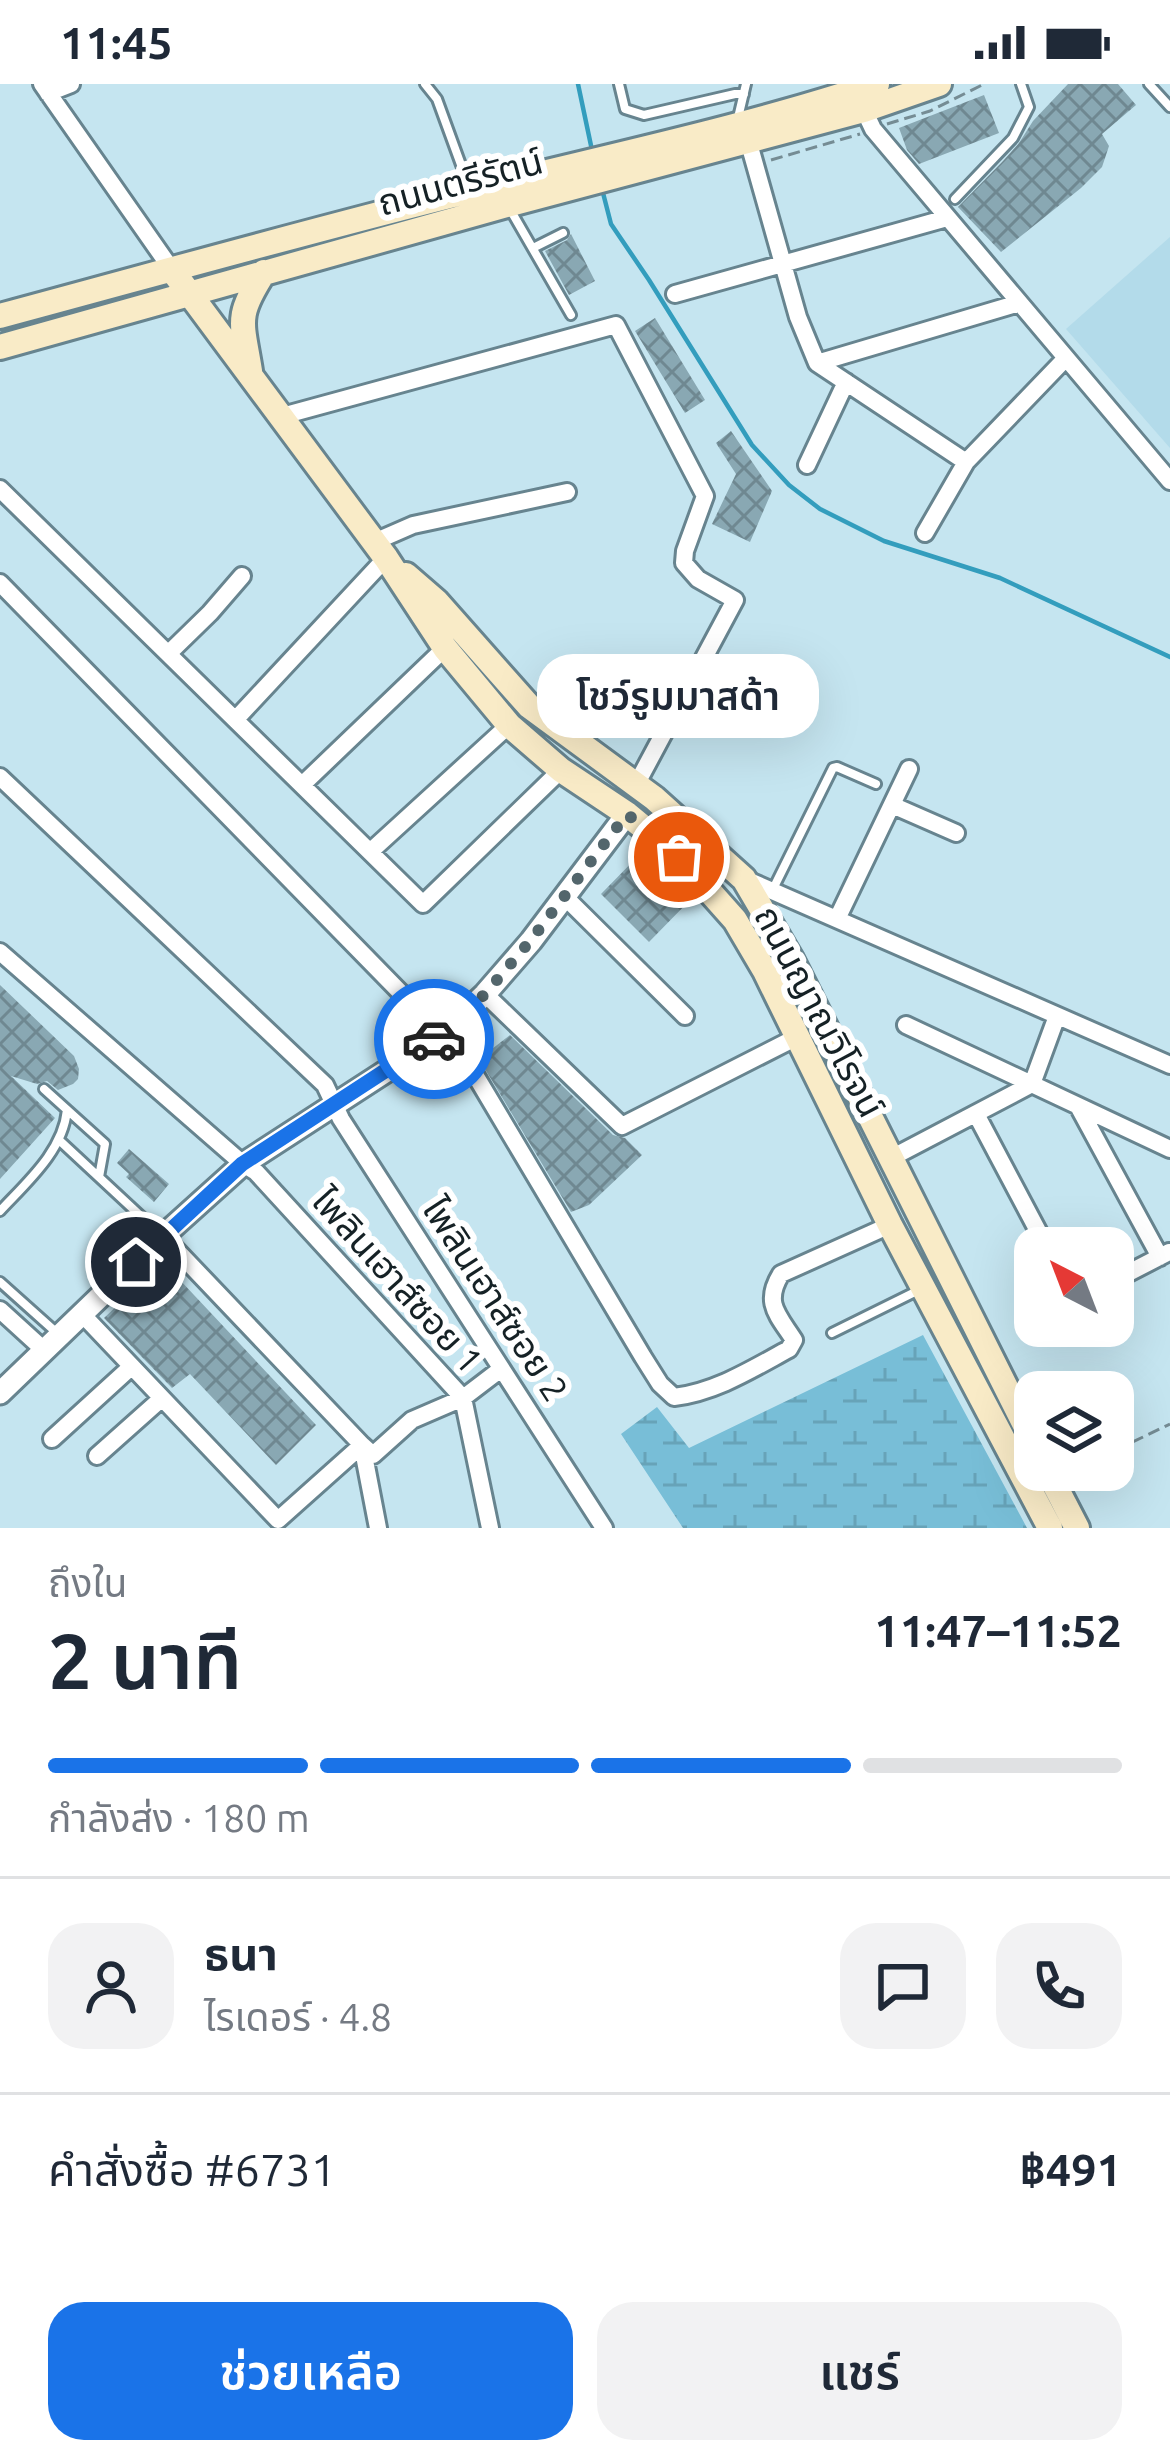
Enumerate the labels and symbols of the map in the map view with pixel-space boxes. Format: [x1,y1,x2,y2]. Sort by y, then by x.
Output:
street label: ถนนตรีรัตน์ [373,139,547,223]
callout: โชว์รูมมาสด้า [538,653,820,737]
pin [628,806,730,908]
street label: ถนนญาณวิโรจน์ [747,898,893,1124]
courier [374,979,494,1099]
street label: ไพลินเฮาส์ซอย 1 [304,1179,492,1381]
street label: ไพลินเฮาส์ซอย 2 [414,1189,577,1408]
pin [85,1211,187,1313]
north arrow [1014,1227,1134,1347]

